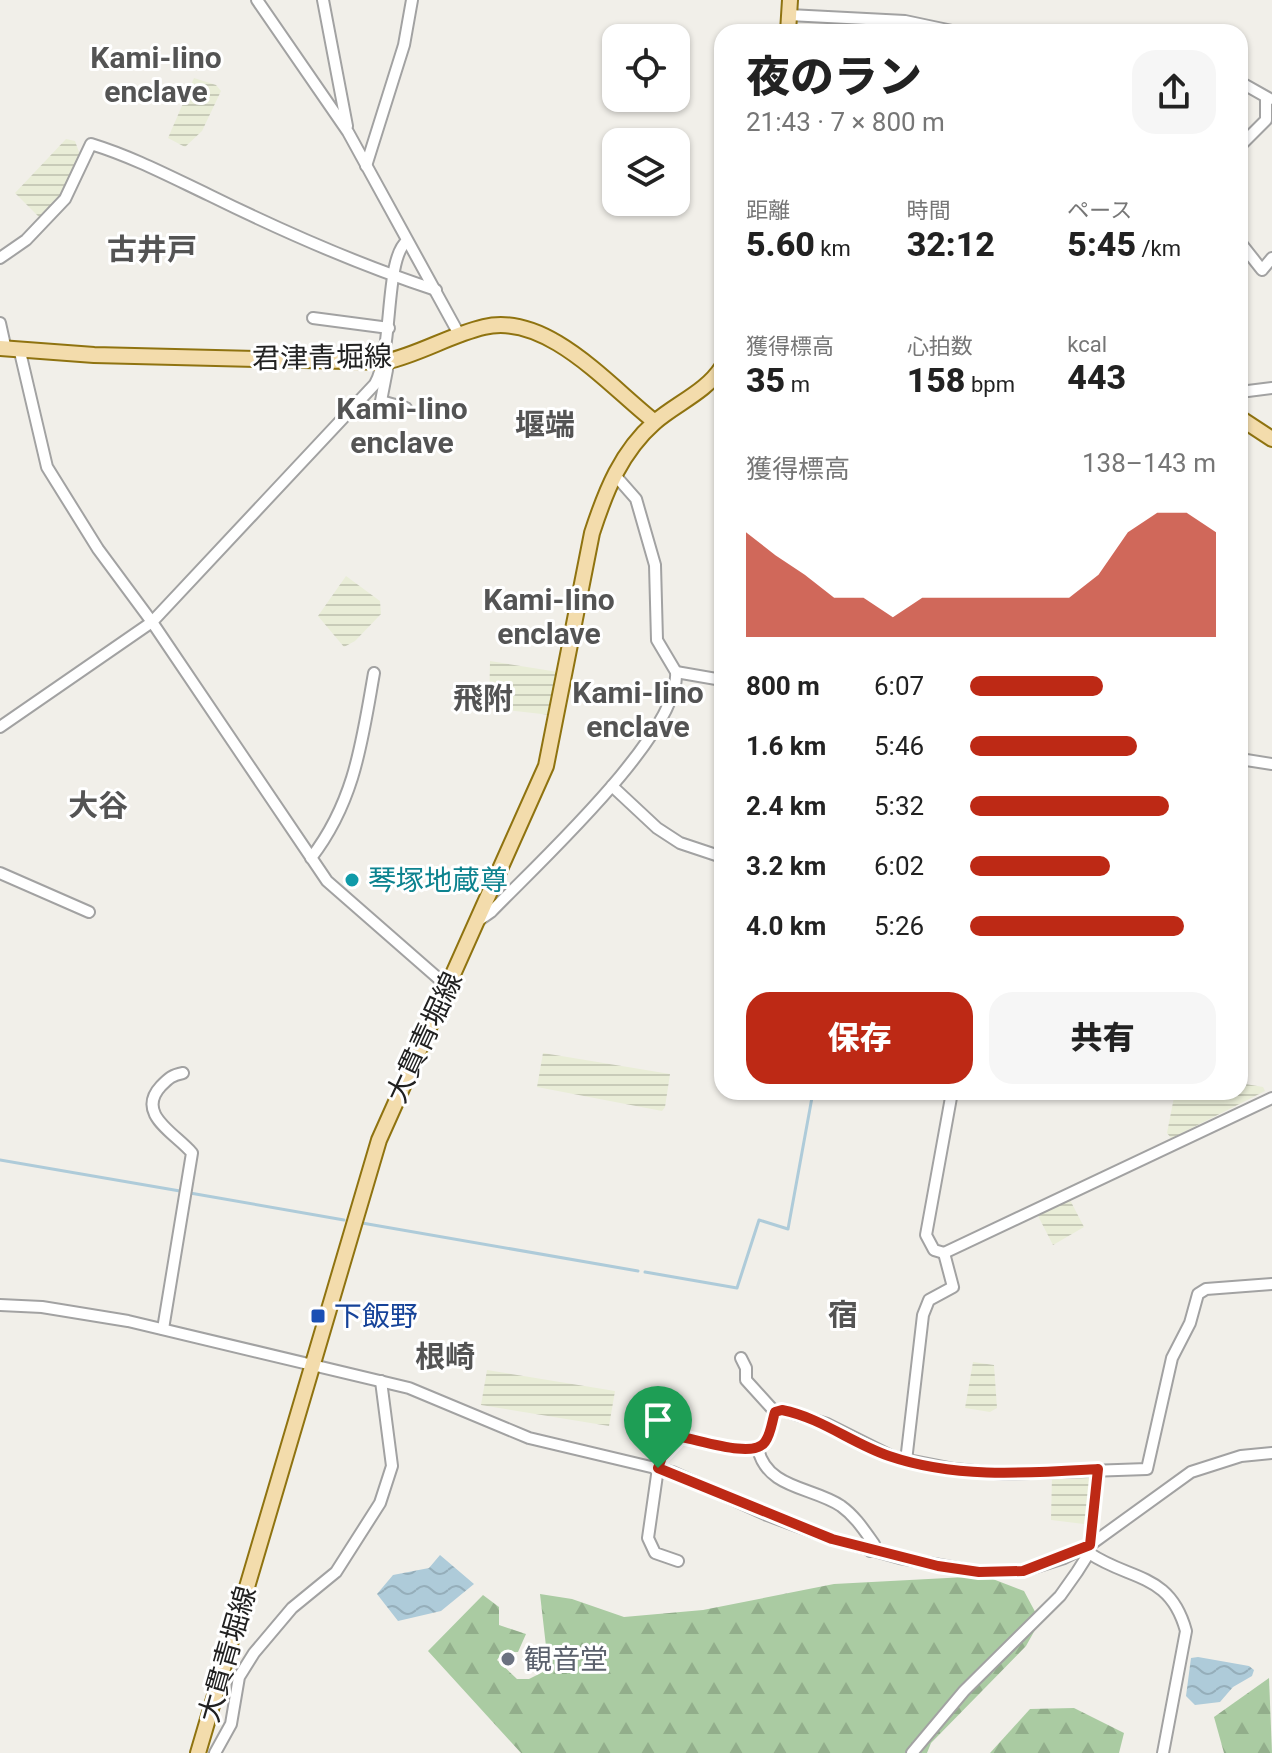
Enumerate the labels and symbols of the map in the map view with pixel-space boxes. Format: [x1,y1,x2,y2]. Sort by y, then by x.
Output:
district label: Kami-Iino enclave [90,40,222,109]
district label: 古井戸 [107,232,197,267]
street label: 君津青堀線 [252,340,392,375]
district label: Kami-Iino enclave [336,391,468,460]
district label: 堰端 [515,407,575,442]
district label: Kami-Iino enclave [483,582,615,651]
district label: Kami-Iino enclave [572,675,704,744]
district label: 飛附 [453,681,513,716]
district label: 大谷 [68,788,128,823]
place label: 琴塚地蔵尊 [368,864,508,897]
marker: 琴塚地蔵尊 [343,871,361,889]
street label: 大貫青堀線 [380,967,469,1108]
district label: 宿 [828,1297,858,1332]
place label: 下飯野 [334,1300,418,1333]
marker: 下飯野 [309,1307,327,1325]
district label: 根崎 [415,1339,475,1374]
pin [624,1386,692,1468]
street label: 大貫青堀線 [192,1582,263,1726]
place label: 観音堂 [524,1643,608,1676]
marker: 観音堂 [499,1650,517,1668]

